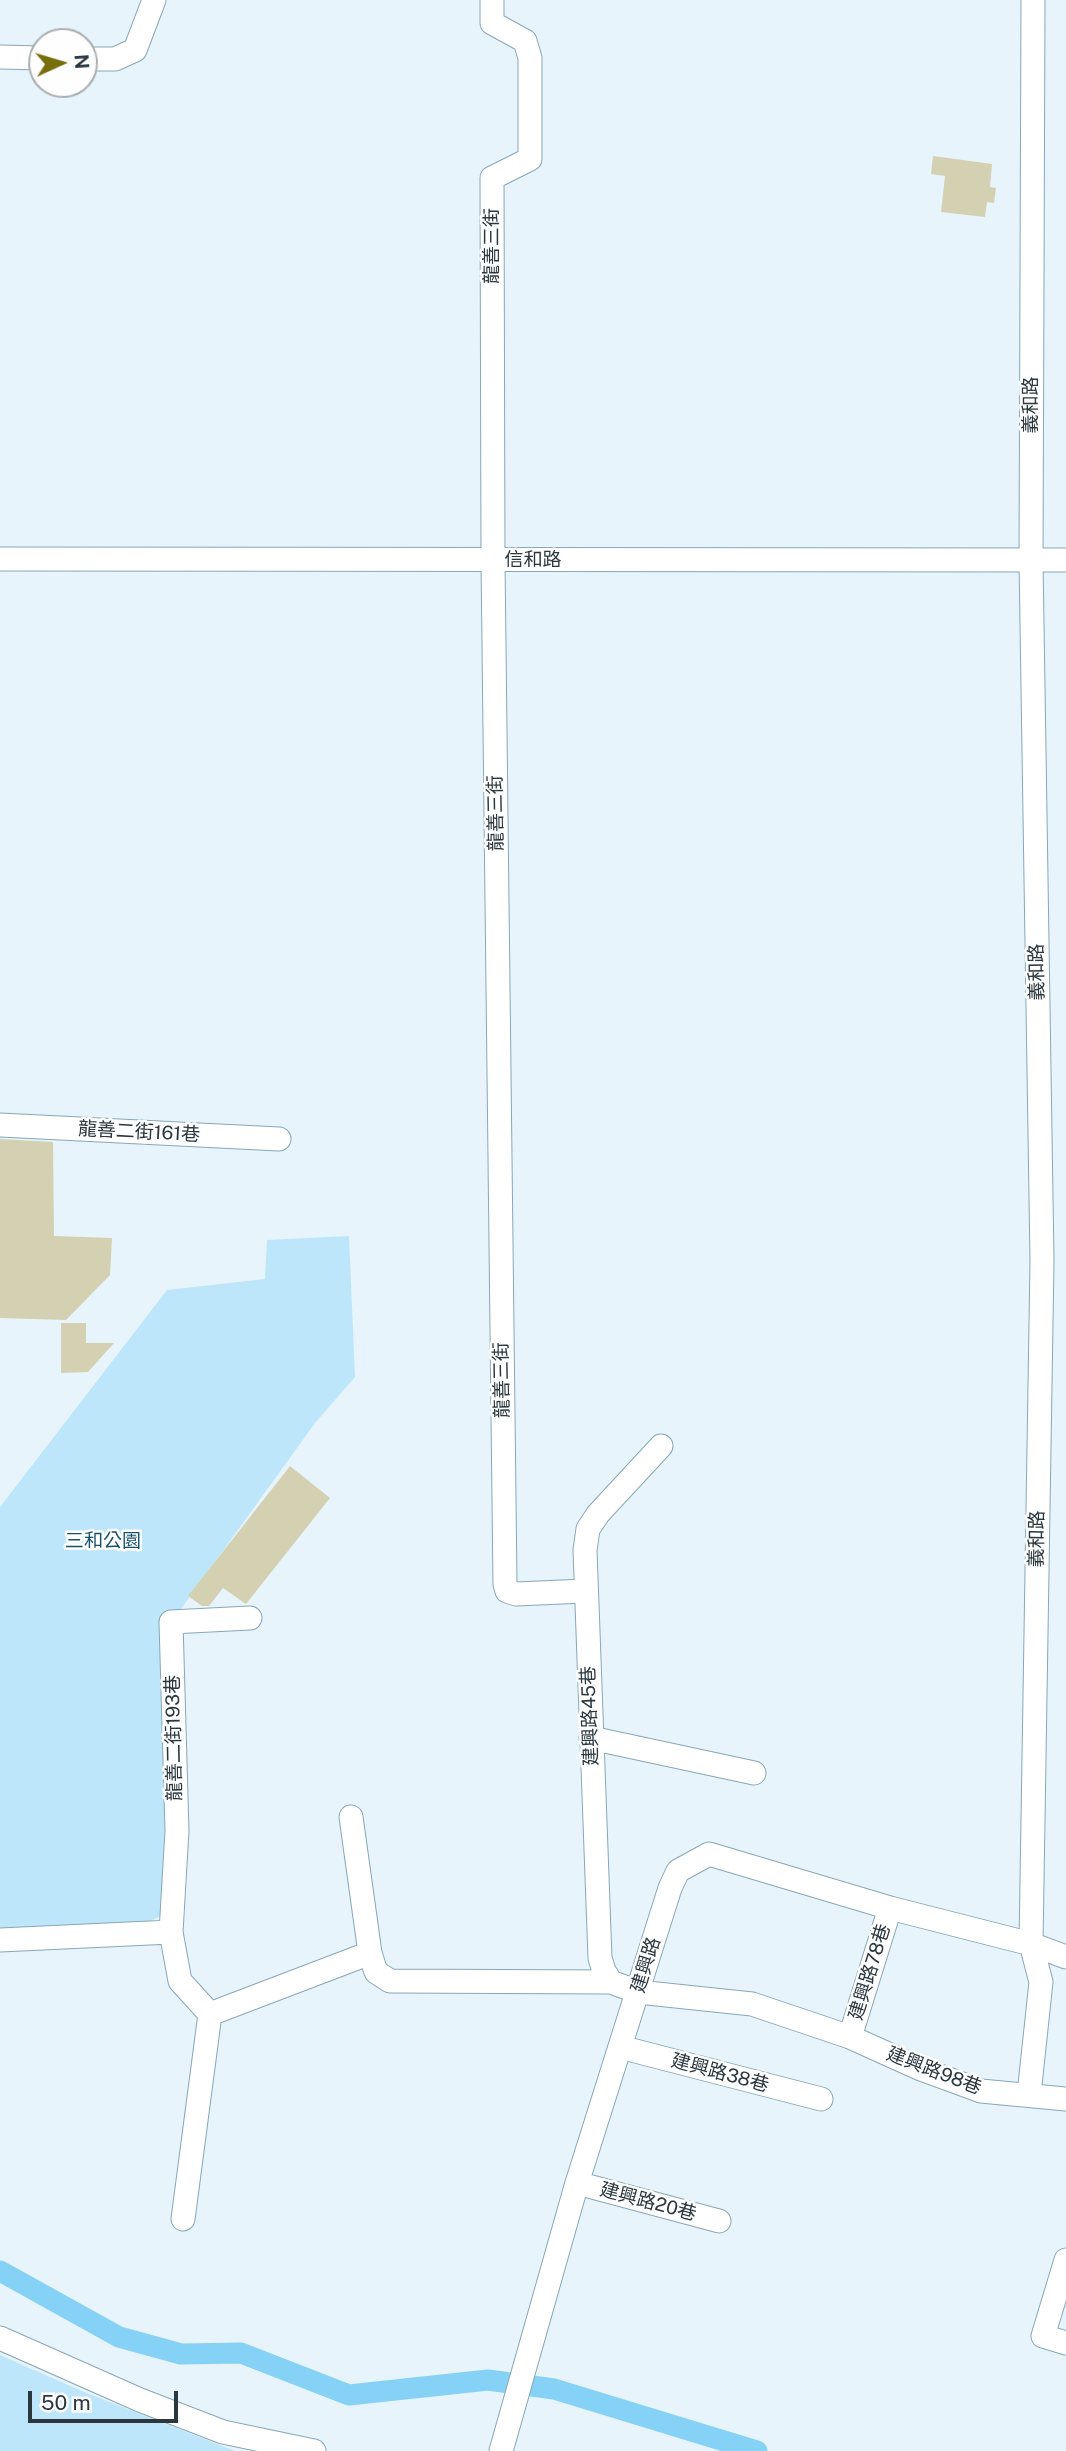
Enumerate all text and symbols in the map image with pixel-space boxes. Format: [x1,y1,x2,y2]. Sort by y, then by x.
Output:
north arrow [28,28,98,98]
text: N [70,53,93,70]
street label: 龍善三街 [481,208,503,284]
street label: 義和路 [1020,377,1042,433]
street label: 信和路 [505,549,561,571]
street label: 龍善三街 [484,775,508,851]
street label: 義和路 [1025,943,1049,1001]
street label: 龍善二街161巷 [77,1117,201,1147]
street label: 龍善三街 [490,1342,514,1418]
street label: 義和路 [1025,1510,1049,1568]
park label: 三和公園 [65,1530,141,1552]
street label: 建興路45巷 [577,1666,603,1766]
street label: 龍善二街193巷 [161,1675,187,1801]
street label: 建興路78巷 [845,1921,895,2023]
street label: 建興路 [627,1934,665,1996]
street label: 建興路98巷 [883,2042,985,2100]
street label: 建興路38巷 [669,2049,771,2097]
street label: 建興路20巷 [597,2178,699,2226]
scale bar [32,2378,182,2422]
text: 50 m [41,2390,91,2415]

